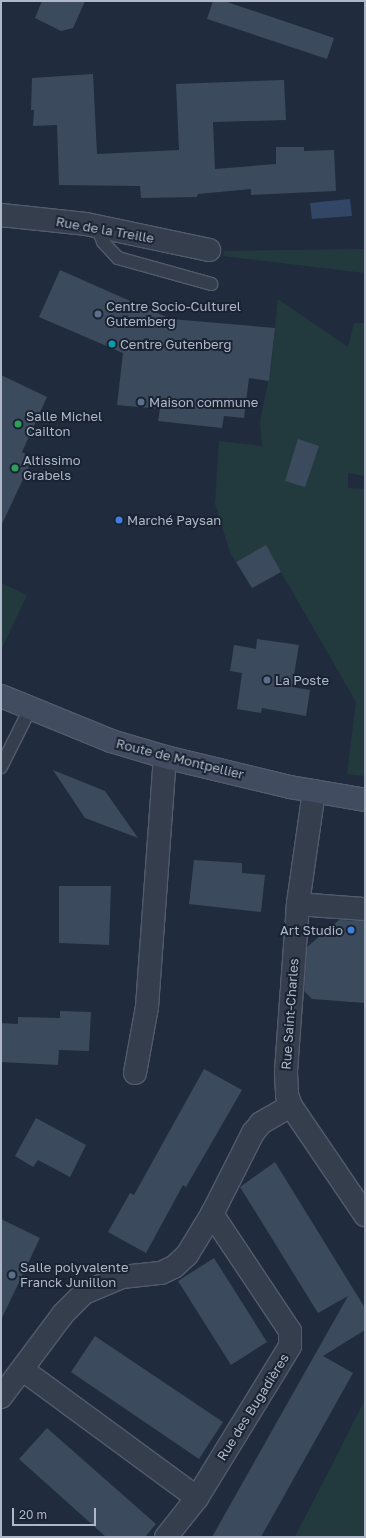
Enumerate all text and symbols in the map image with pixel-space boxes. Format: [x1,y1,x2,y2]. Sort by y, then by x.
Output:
street label: Rue de la Treille [55,214,155,246]
place label: Centre Socio-Culturel Gutemberg [106,299,241,330]
marker: Centre Socio-Culturel Gutemberg [93,309,103,319]
place label: Centre Gutenberg [120,336,231,352]
marker: Centre Gutenberg [107,339,117,349]
place label: Maison commune [149,394,258,410]
marker: Maison commune [136,397,146,407]
place label: Salle Michel Cailton [26,409,102,440]
marker: Salle Michel Cailton [13,419,23,429]
place label: Altissimo Grabels [23,453,81,484]
marker: Altissimo Grabels [10,463,20,473]
place label: Marché Paysan [127,512,221,528]
marker: Marché Paysan [114,515,124,525]
place label: La Poste [275,672,329,688]
marker: La Poste [262,675,272,685]
street label: Route de Montpellier [114,736,246,782]
place label: Art Studio [280,922,343,938]
marker: Art Studio [346,925,356,935]
street label: Rue Saint-Charles [278,958,302,1070]
place label: Salle polyvalente Franck Junillon [20,1260,128,1291]
marker: Salle polyvalente Franck Junillon [7,1270,17,1280]
street label: Rue des Bugadières [214,1351,292,1463]
scale bar [14,1500,98,1526]
text: 20 m [19,1507,47,1522]

